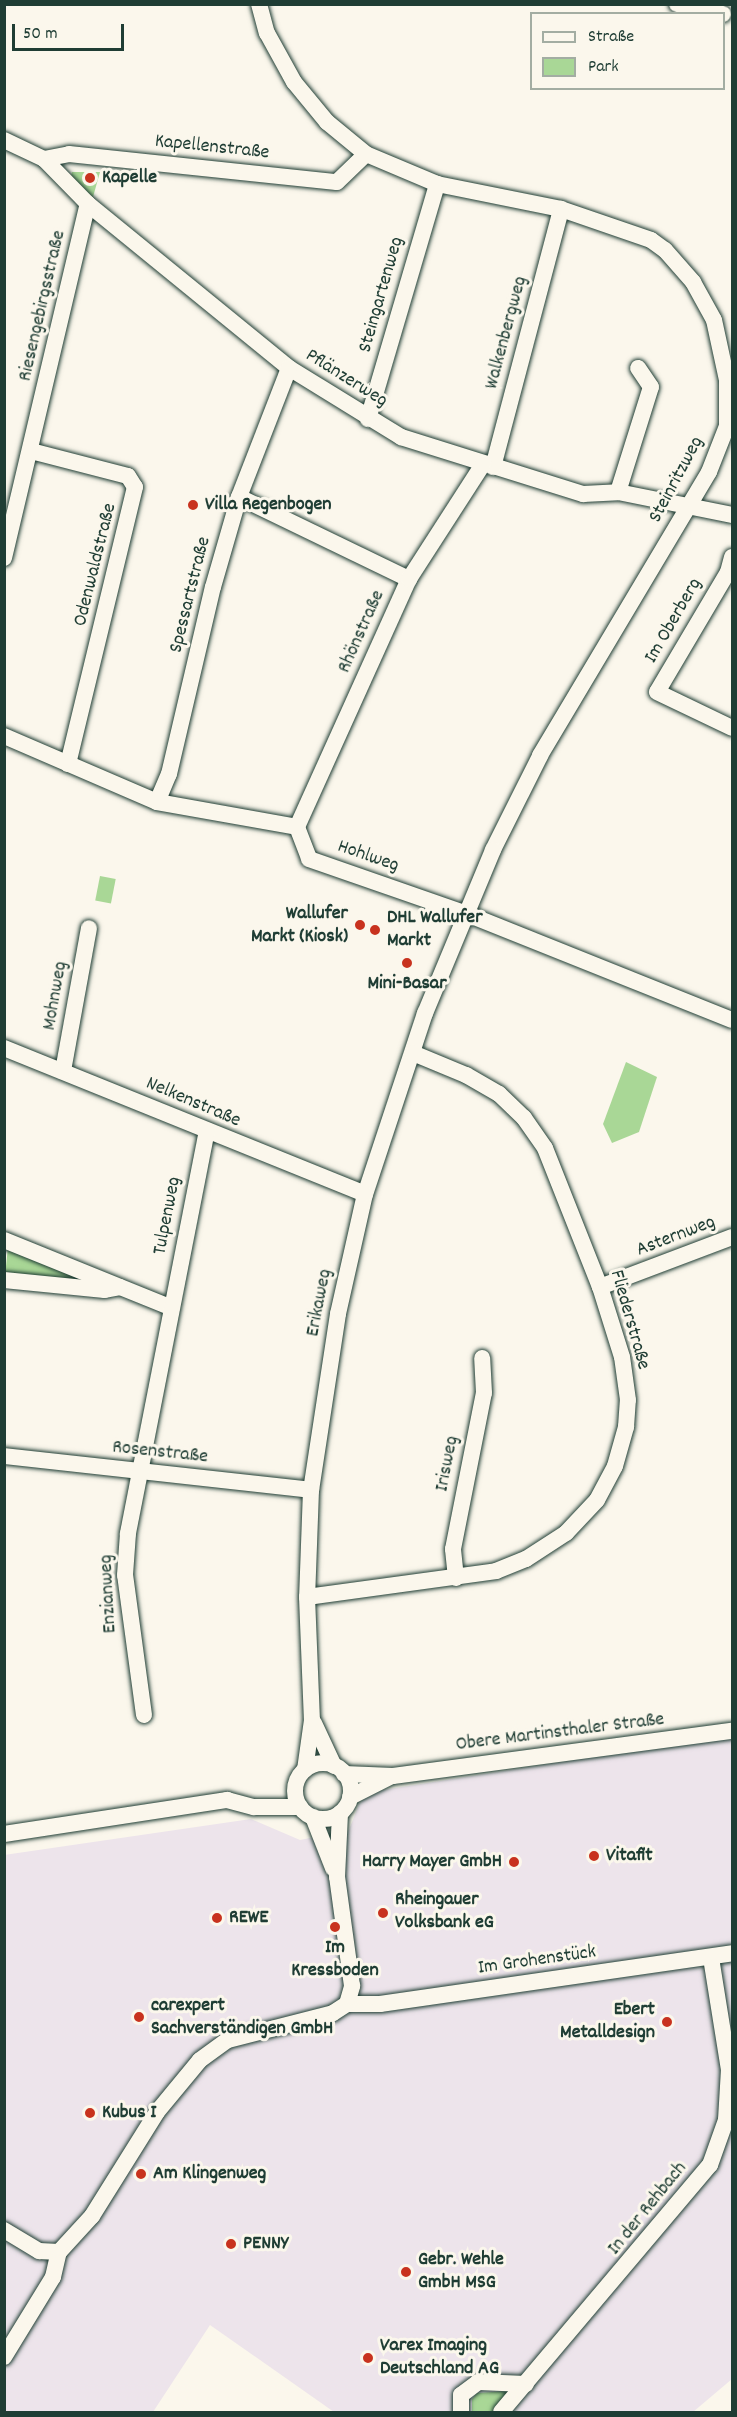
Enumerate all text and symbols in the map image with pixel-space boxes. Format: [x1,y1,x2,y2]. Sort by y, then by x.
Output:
scale bar [15,12,128,50]
legend [530,12,725,90]
text: 50 m [23,22,58,47]
text: Straße [588,25,634,50]
text: Park [588,55,619,80]
street label: Kapellenstraße [154,130,270,166]
place label: Kapelle [102,166,157,190]
marker: Kapelle [83,171,97,185]
street label: Riesengebirgsstraße [14,228,72,384]
street label: Steingartenweg [354,234,410,356]
street label: Walkenbergweg [480,274,534,392]
street label: Pflänzerweg [300,344,392,414]
street label: Steinritzweg [644,433,710,527]
place label: Villa Regenbogen [205,493,331,517]
marker: Villa Regenbogen [186,498,200,512]
street label: Odenwaldstraße [69,501,123,629]
street label: Spessartstraße [165,534,217,656]
street label: Im Oberberg [640,574,708,668]
street label: Rhönstraße [333,587,391,677]
street label: Hohlweg [334,835,402,879]
place label: Wallufer Markt (Kiosk) [251,902,348,949]
place label: DHL Wallufer Markt [387,906,483,953]
marker: Wallufer Markt (Kiosk) [353,918,367,932]
marker: DHL Wallufer Markt [368,923,382,937]
marker: Mini-Basar [400,956,414,970]
street label: Mohnweg [38,960,74,1032]
place label: Mini-Basar [367,972,447,996]
street label: Nelkenstraße [142,1072,244,1134]
street label: Tulpenweg [149,1175,187,1257]
street label: Asternweg [633,1211,719,1263]
street label: Erikaweg [302,1267,338,1339]
street label: Fliederstraße [603,1267,655,1373]
street label: Irisweg [431,1434,465,1494]
street label: Rosenstraße [111,1436,209,1470]
street label: Enzianweg [95,1554,123,1634]
street label: Obere Martinsthaler Straße [454,1708,666,1758]
place label: Vitafit [606,1844,653,1868]
marker: Vitafit [587,1849,601,1863]
place label: Harry Mayer GmbH [362,1850,502,1874]
marker: Harry Mayer GmbH [507,1855,521,1869]
place label: Rheingauer Volksbank eG [395,1889,494,1936]
place label: REWE [229,1906,268,1930]
marker: Rheingauer Volksbank eG [376,1906,390,1920]
marker: REWE [210,1911,224,1925]
marker: Im Kressboden [328,1920,342,1934]
place label: Im Kressboden [291,1936,379,1983]
street label: Im Grohenstück [477,1941,597,1981]
place label: carexpert Sachverständigen GmbH [151,1994,333,2041]
place label: Ebert Metalldesign [560,1998,655,2045]
marker: carexpert Sachverständigen GmbH [132,2010,146,2024]
marker: Ebert Metalldesign [660,2015,674,2029]
place label: Kubus I [102,2101,156,2125]
marker: Kubus I [83,2106,97,2120]
street label: In der Rehbach [603,2157,693,2261]
place label: Am Klingenweg [153,2162,266,2186]
marker: Am Klingenweg [134,2167,148,2181]
place label: PENNY [243,2232,288,2256]
marker: PENNY [224,2237,238,2251]
place label: Gebr. Wehle GmbH MSG [418,2248,504,2295]
marker: Gebr. Wehle GmbH MSG [399,2265,413,2279]
place label: Varex Imaging Deutschland AG [380,2334,499,2381]
marker: Varex Imaging Deutschland AG [361,2351,375,2365]

